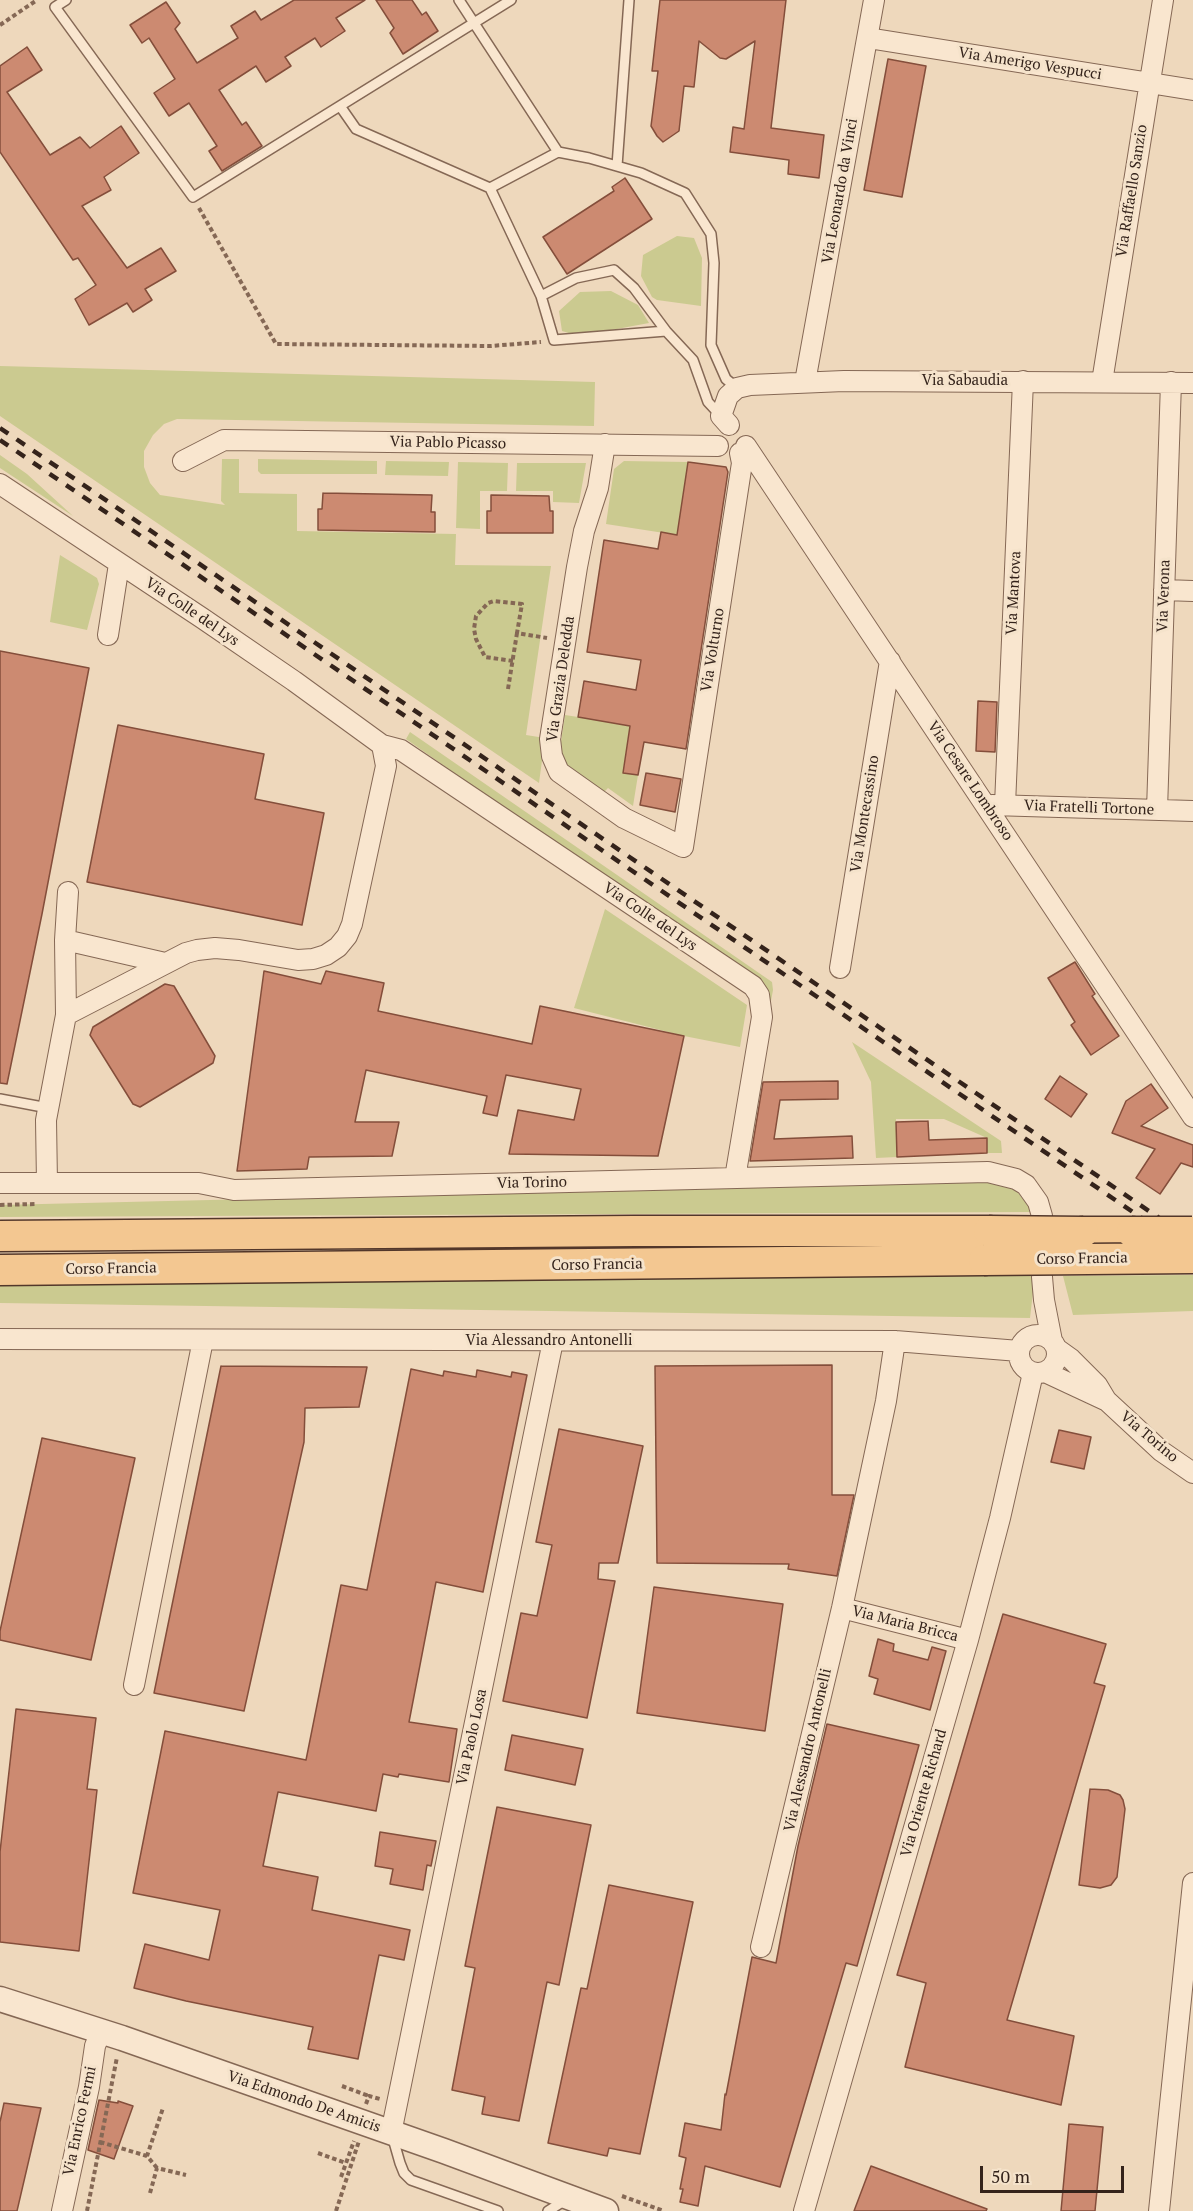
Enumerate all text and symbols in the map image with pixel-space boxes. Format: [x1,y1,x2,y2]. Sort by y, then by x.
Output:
street label: Via Amerigo Vespucci [957,44,1103,84]
street label: Via Leonardo da Vinci [818,117,862,265]
street label: Via Raffaello Sanzio [1113,123,1151,259]
street label: Via Sabaudia [922,372,1008,390]
street label: Via Pablo Picasso [390,433,506,453]
street label: Via Mantova [1003,550,1025,636]
street label: Via Verona [1154,559,1174,633]
street label: Via Colle del Lys [142,574,242,650]
street label: Via Volturno [697,607,729,693]
street label: Via Grazia Deledda [543,615,579,743]
street label: Via Cesare Lombroso [923,718,1017,844]
street label: Via Montecassino [847,754,883,874]
street label: Via Fratelli Tortone [1023,797,1155,819]
street label: Via Colle del Lys [600,879,700,955]
street label: Via Torino [497,1173,567,1193]
street label: Corso Francia [1036,1249,1128,1269]
street label: Corso Francia [551,1255,643,1275]
street label: Corso Francia [65,1259,157,1279]
street label: Via Alessandro Antonelli [466,1332,632,1350]
street label: Via Torino [1116,1408,1182,1466]
street label: Via Maria Bricca [850,1602,960,1646]
street label: Via Alessandro Antonelli [780,1667,836,1833]
street label: Via Paolo Losa [453,1687,491,1787]
street label: Via Oriente Richard [897,1727,951,1859]
street label: Via Enrico Fermi [60,2065,100,2177]
street label: Via Edmondo De Amicis [225,2067,383,2137]
scale bar [983,2154,1127,2192]
text: 50 m [991,2164,1030,2188]

